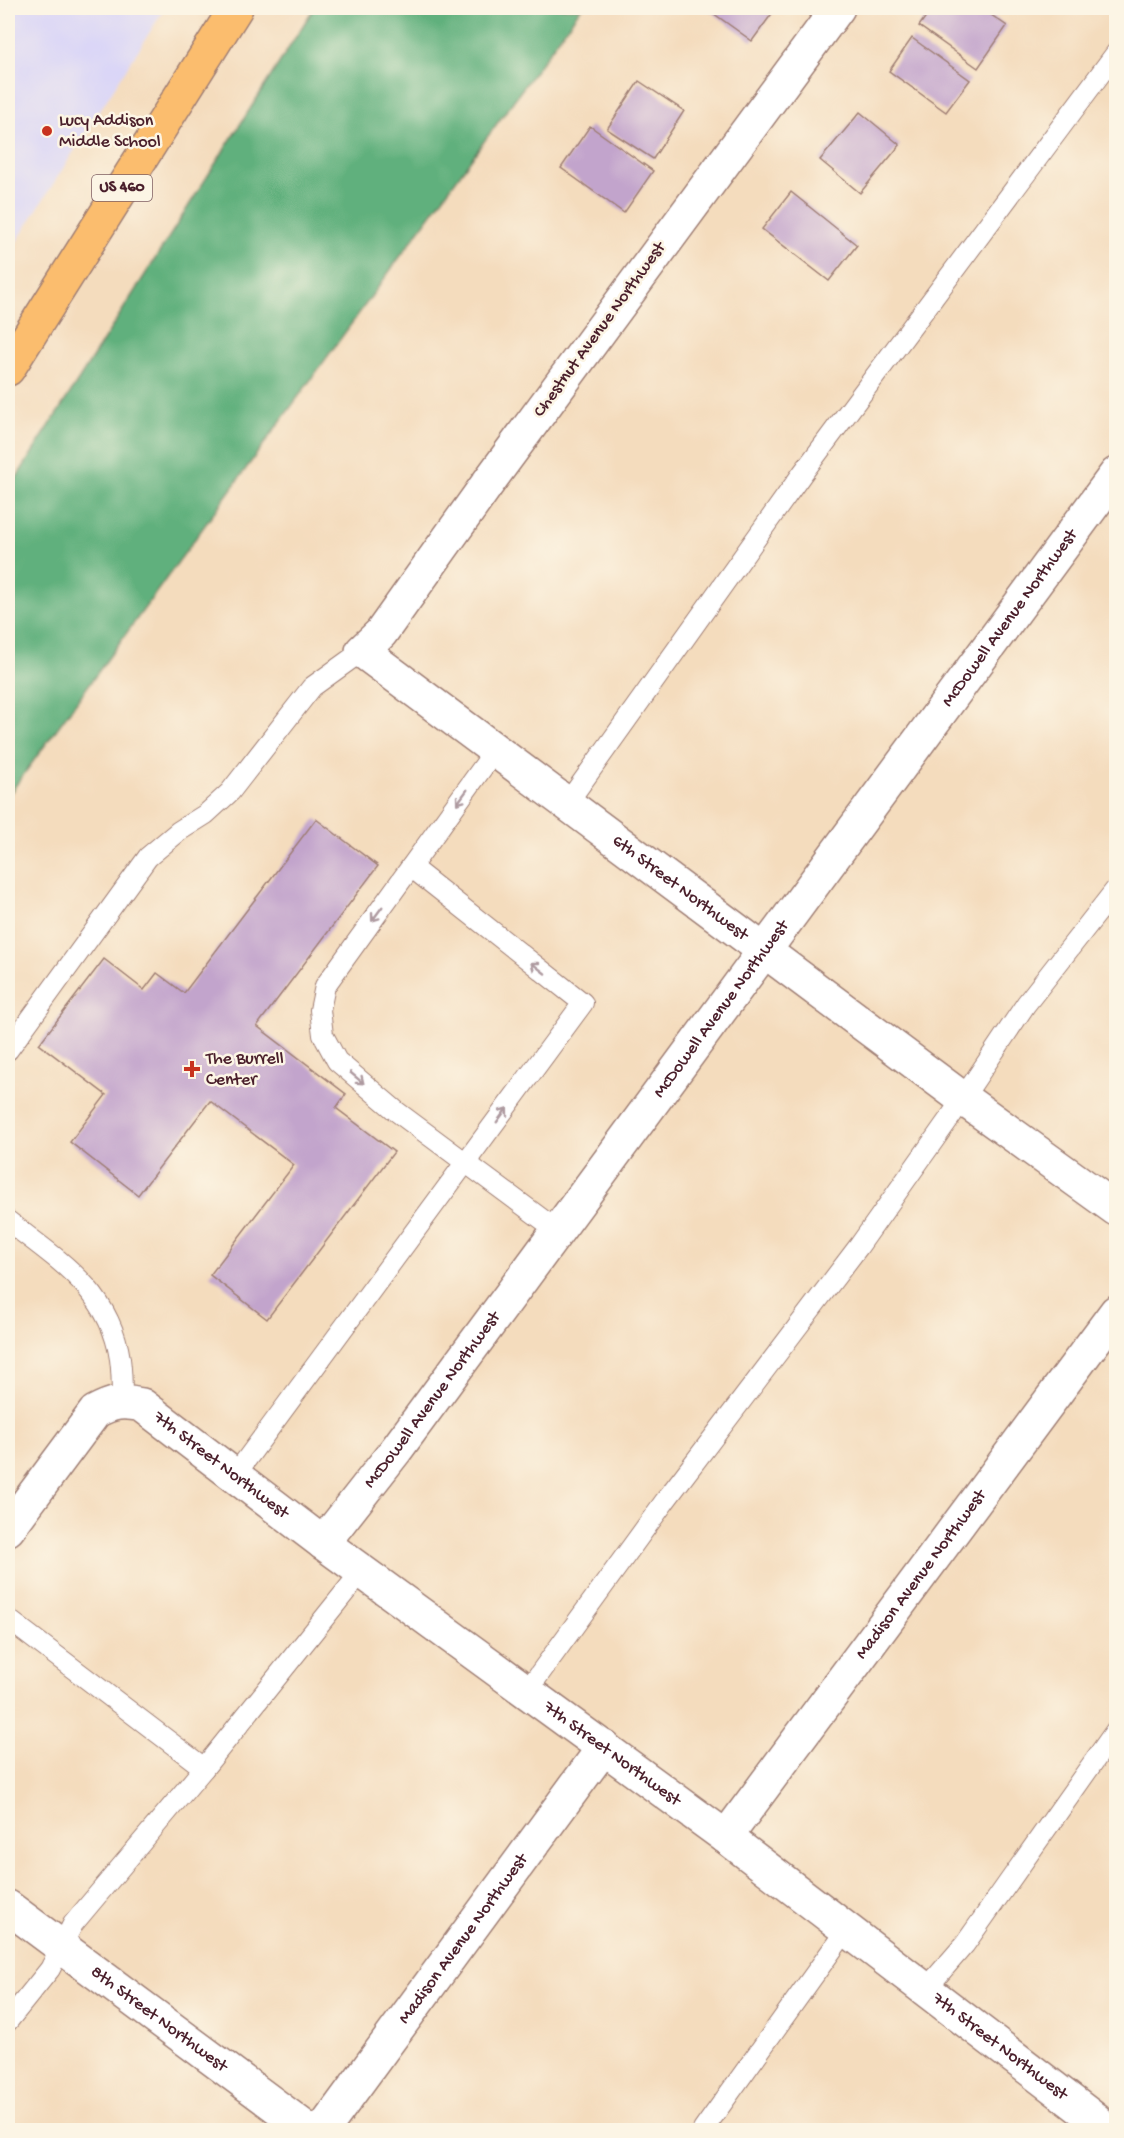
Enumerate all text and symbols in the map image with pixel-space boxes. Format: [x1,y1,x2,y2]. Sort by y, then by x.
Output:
place label: Lucy Addison Middle School [59,111,161,153]
marker: Lucy Addison Middle School [40,124,54,138]
road number: US 460 [92,175,152,201]
street label: Chestnut Avenue Northwest [529,237,672,422]
street label: McDowell Avenue Northwest [937,524,1083,711]
one-way arrow [456,788,468,804]
street label: 6th Street Northwest [608,830,754,946]
one-way arrow [371,906,383,922]
street label: McDowell Avenue Northwest [649,915,795,1102]
one-way arrow [531,961,547,974]
place label: The Burrell Center [205,1049,284,1091]
marker: The Burrell Center [183,1060,201,1078]
one-way arrow [349,1072,365,1085]
one-way arrow [495,1108,508,1124]
street label: McDowell Avenue Northwest [359,1306,506,1493]
street label: 7th Street Northwest [148,1406,294,1524]
street label: Madison Avenue Northwest [851,1484,992,1663]
street label: 7th Street Northwest [538,1696,686,1812]
street label: Madison Avenue Northwest [394,1848,534,2028]
street label: 8th Street Northwest [86,1961,233,2078]
street label: 7th Street Northwest [927,1988,1073,2106]

